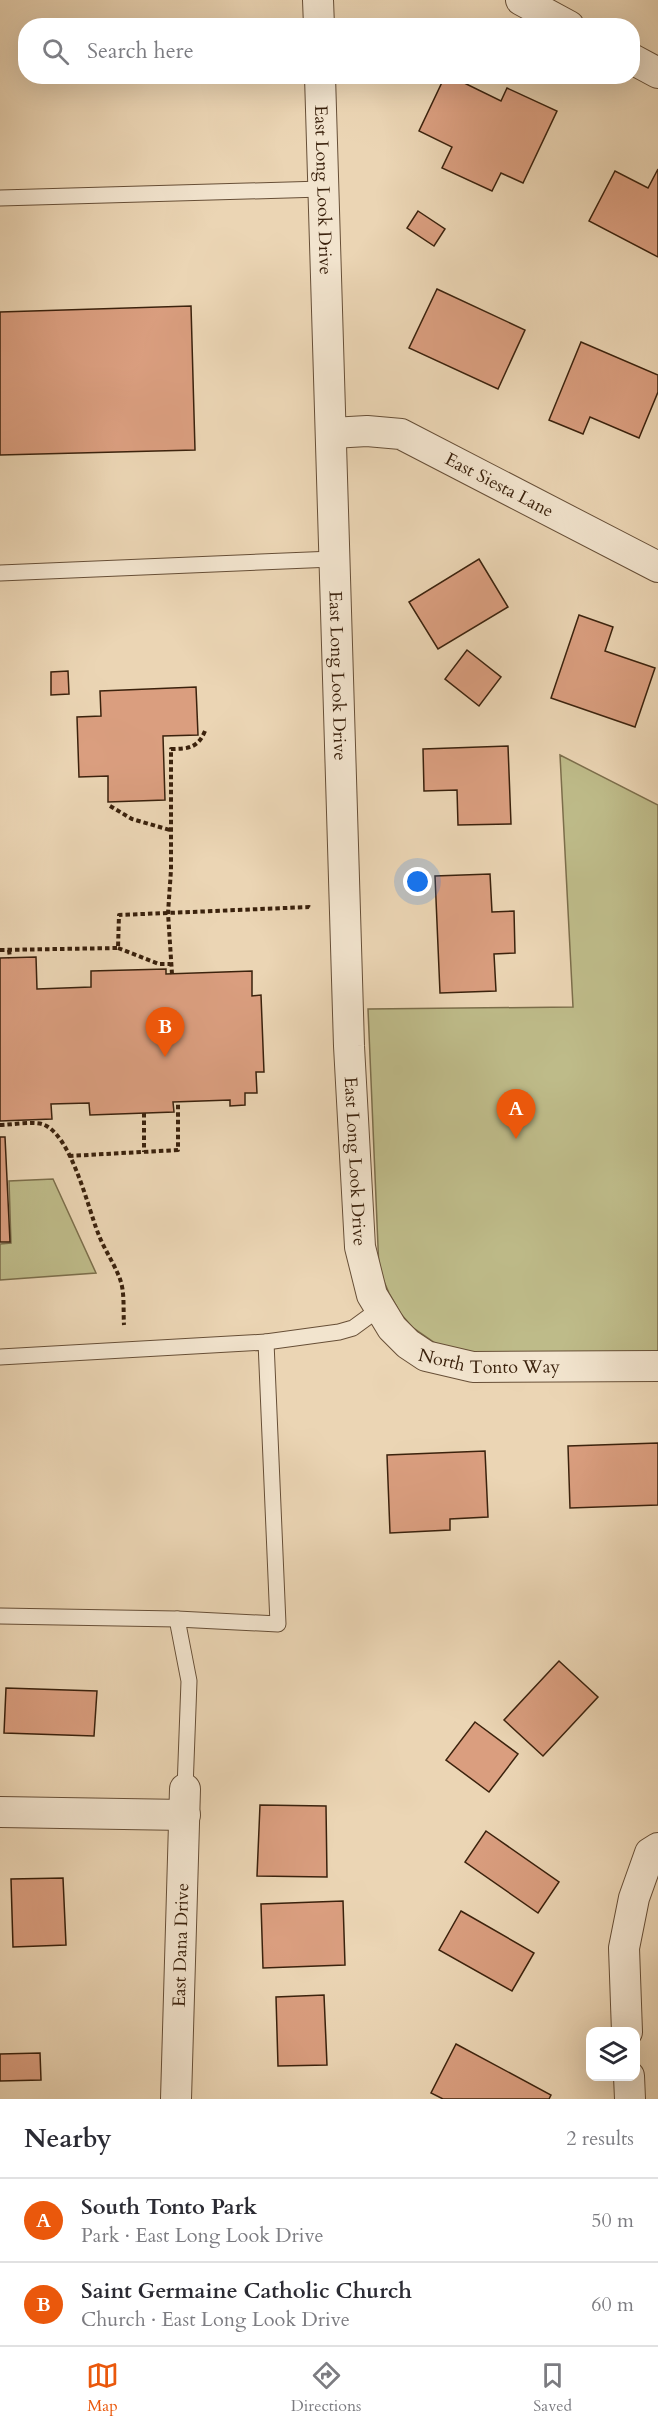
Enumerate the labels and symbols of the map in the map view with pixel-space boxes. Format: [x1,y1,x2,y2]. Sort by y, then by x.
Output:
street label: East Long Look Drive [308,105,338,275]
street label: East Siesta Lane [441,447,558,524]
street label: East Long Look Drive [322,591,352,761]
your location [403,867,432,896]
pin: B [146,1008,184,1057]
street label: East Long Look Drive [338,1076,372,1247]
pin: A [496,1090,536,1139]
street label: North Tonto Way [416,1343,561,1380]
street label: East Dana Drive [167,1883,195,2008]

